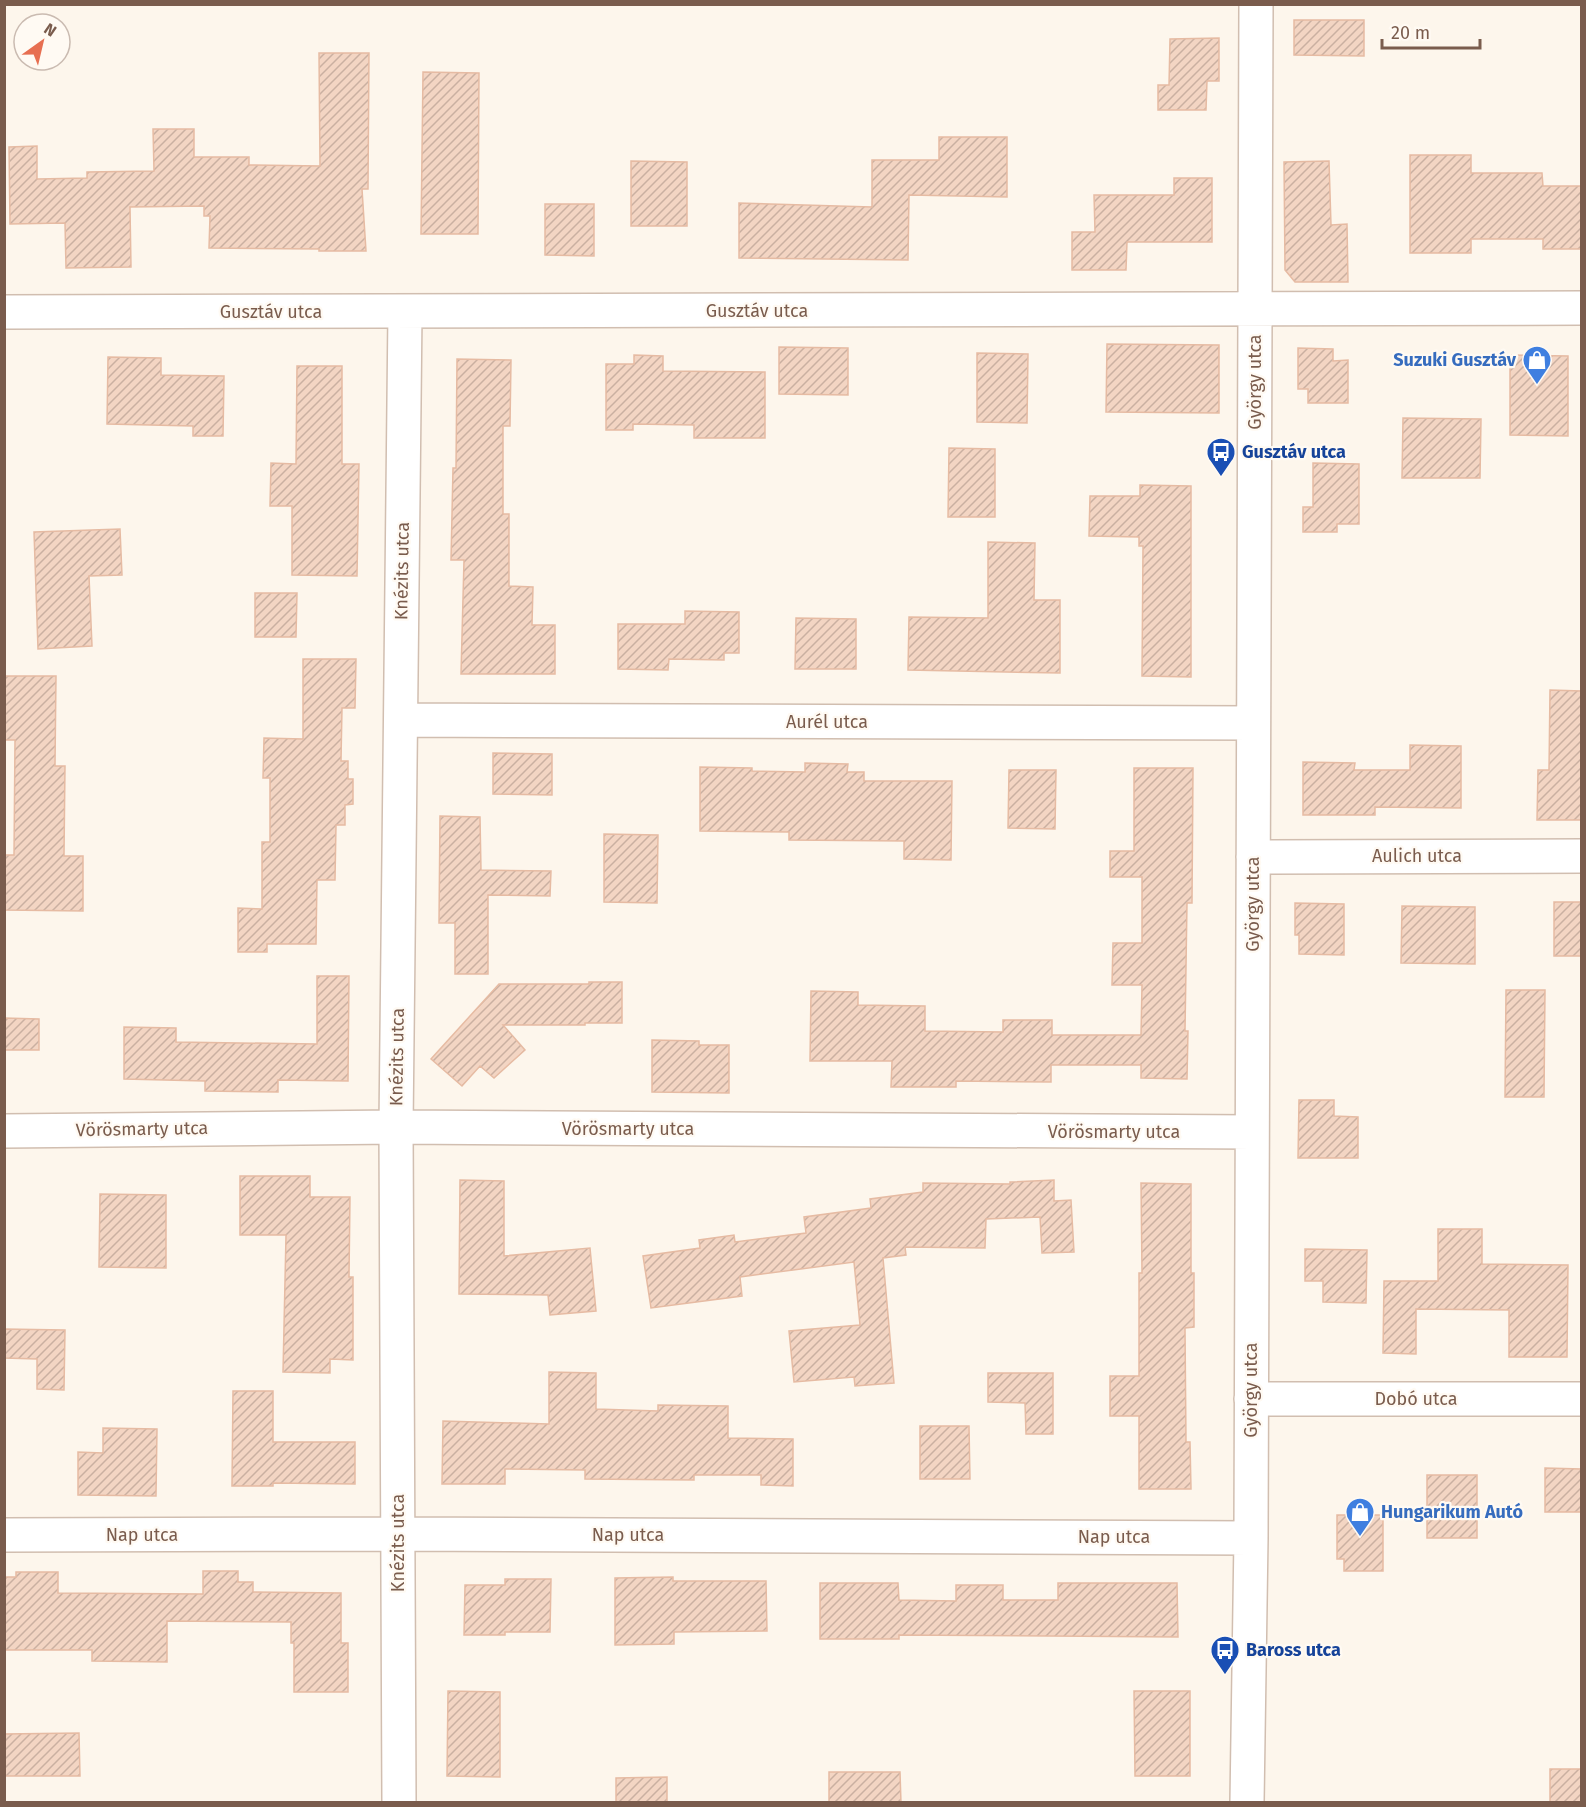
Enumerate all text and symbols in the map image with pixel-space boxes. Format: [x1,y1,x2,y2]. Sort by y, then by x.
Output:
north arrow [12,12,72,72]
scale bar [1382,12,1480,50]
text: N [40,19,60,41]
text: 20 m [1391,22,1430,44]
street label: Gusztáv utca [706,300,808,322]
street label: Gusztáv utca [220,301,322,323]
street label: György utca [1244,334,1266,430]
shop icon: Suzuki Gusztáv [1521,344,1553,386]
place label: Suzuki Gusztáv [1393,349,1517,371]
bus stop icon: Gusztáv utca [1205,436,1237,478]
place label: Gusztáv utca [1242,441,1346,463]
street label: Knézits utca [390,522,414,620]
street label: Aurél utca [786,711,868,733]
street label: Aulich utca [1372,845,1462,867]
street label: György utca [1242,856,1264,952]
street label: Knézits utca [385,1008,409,1106]
street label: Vörösmarty utca [76,1117,208,1141]
street label: Vörösmarty utca [562,1118,694,1140]
street label: Vörösmarty utca [1048,1121,1180,1143]
street label: György utca [1240,1342,1262,1438]
street label: Dobó utca [1375,1388,1458,1410]
street label: Knézits utca [387,1494,409,1592]
shop icon: Hungarikum Autó [1344,1496,1376,1538]
place label: Hungarikum Autó [1381,1501,1523,1523]
street label: Nap utca [106,1524,178,1546]
street label: Nap utca [592,1524,664,1546]
street label: Nap utca [1078,1526,1150,1548]
bus stop icon: Baross utca [1209,1634,1241,1676]
place label: Baross utca [1246,1639,1341,1661]

